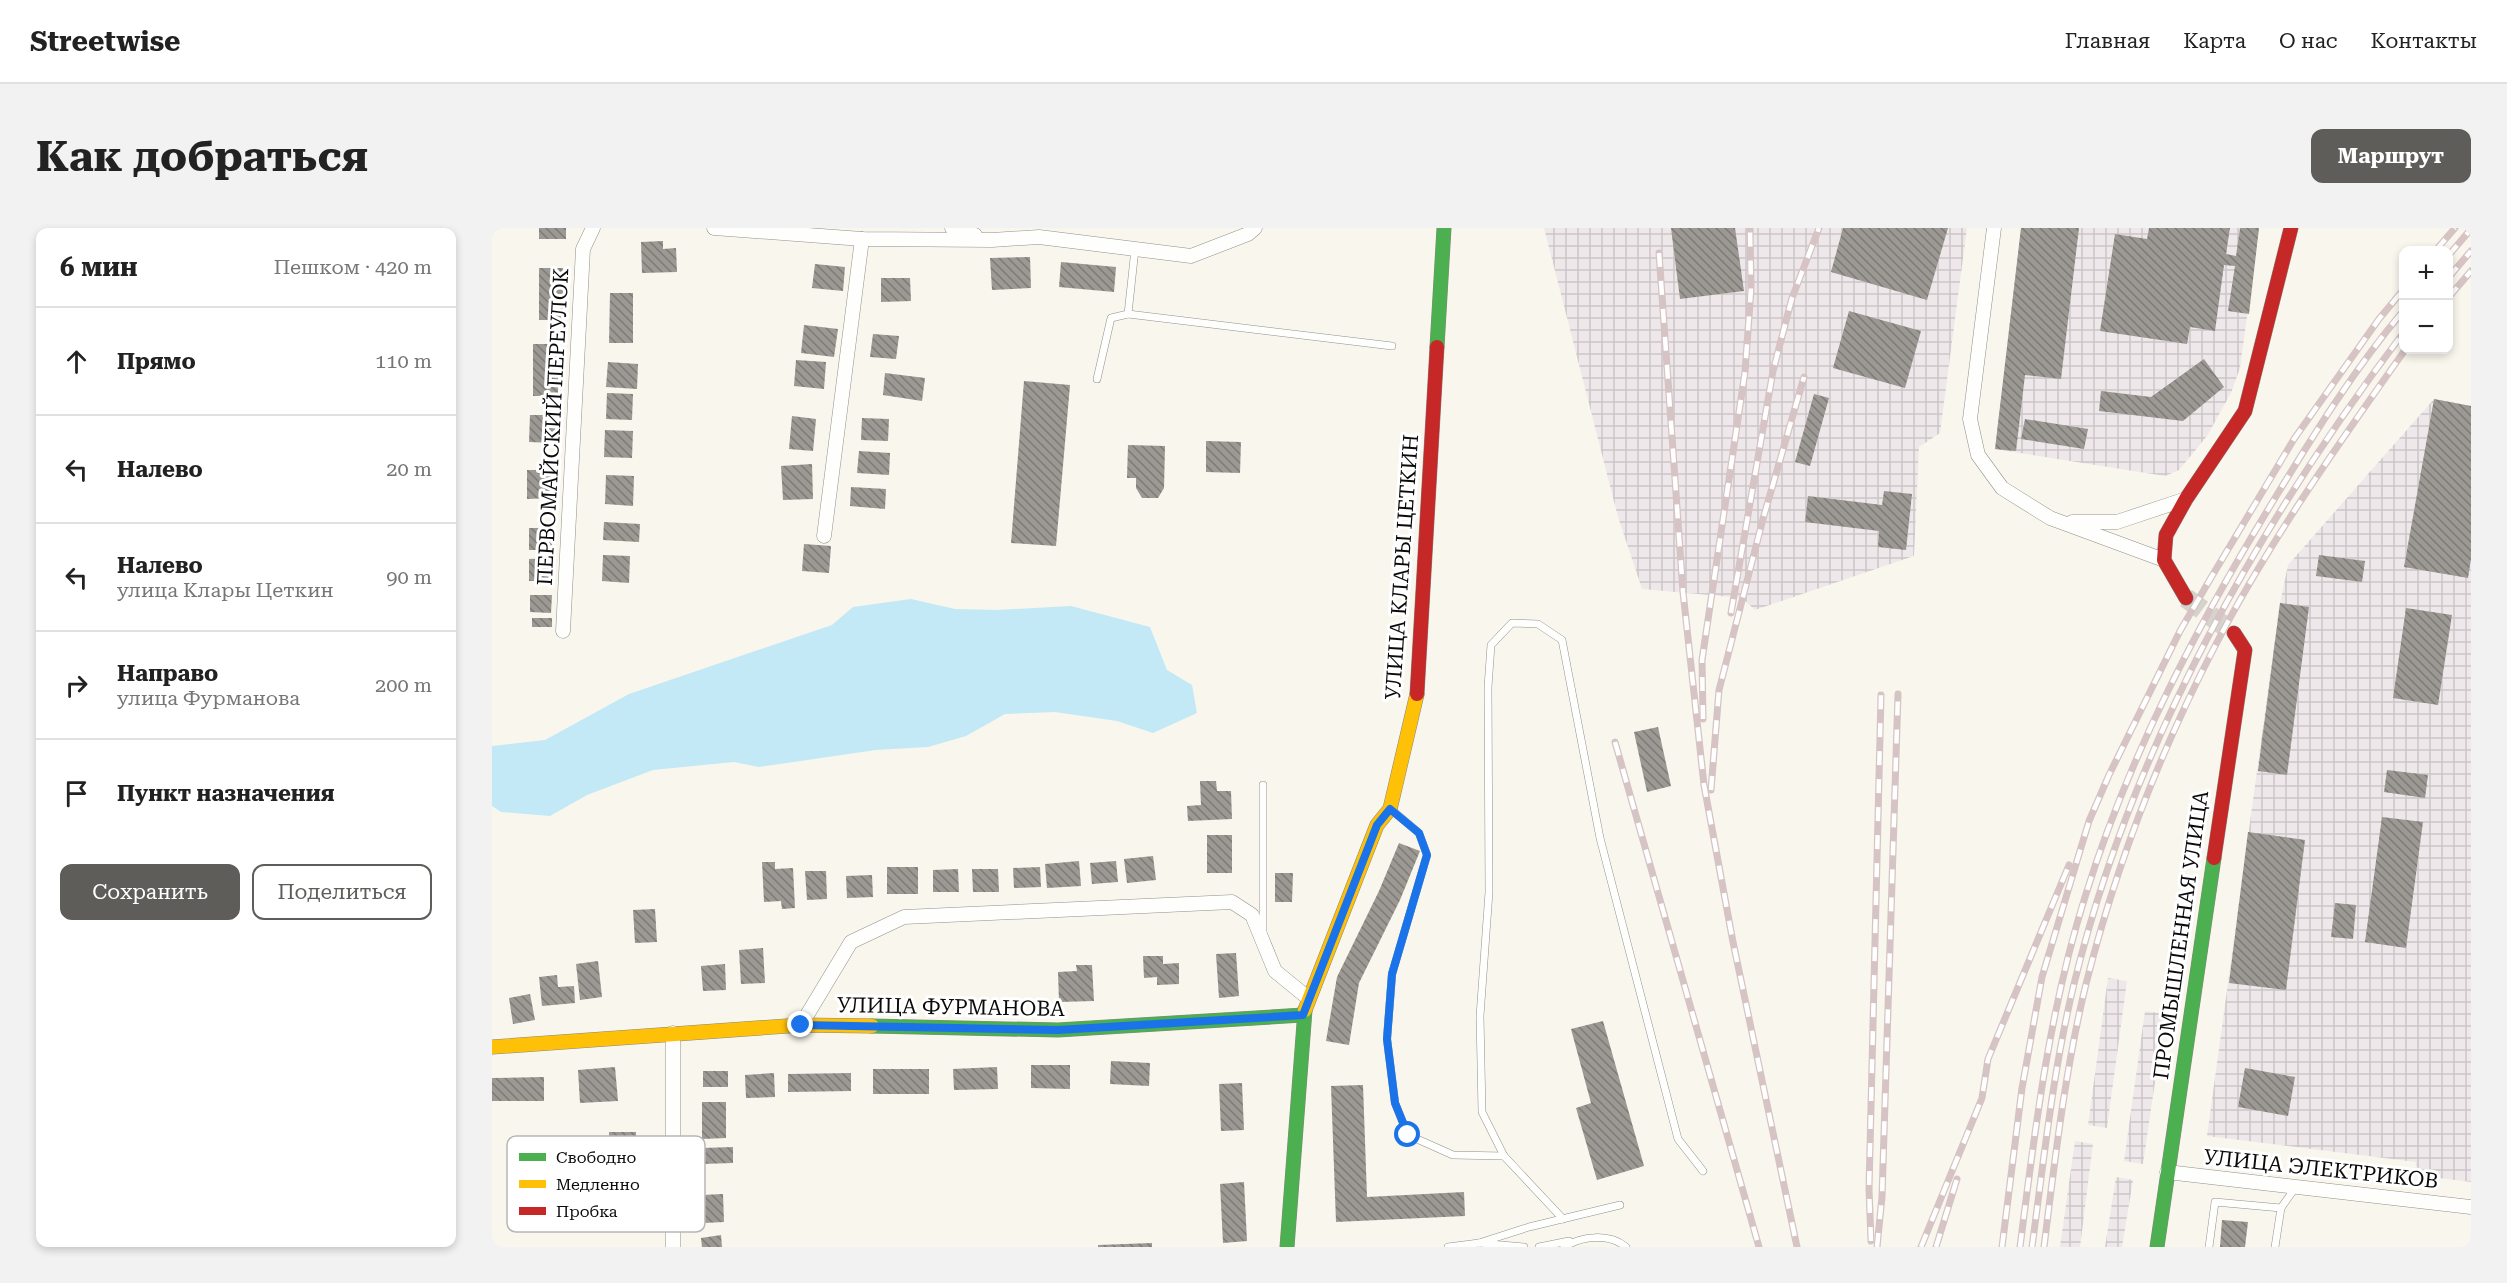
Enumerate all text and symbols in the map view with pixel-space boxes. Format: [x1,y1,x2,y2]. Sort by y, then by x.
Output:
text: Streetwise [30,25,181,58]
text: Главная [2065,29,2150,53]
text: Карта [2183,29,2246,53]
text: О нас [2279,29,2338,53]
text: Контакты [2371,29,2477,53]
button: Маршрут [2311,129,2471,183]
text: Как добраться [36,132,368,181]
map controls [2399,246,2453,354]
button: + [2399,246,2453,300]
text: 6 мин [60,252,138,282]
text: Пешком · 420 m [274,255,432,279]
street label: ПЕРВОМАЙСКИЙ ПЕРЕУЛОК [533,268,573,586]
button: − [2399,300,2453,354]
icon: ahead [60,345,93,378]
text: Прямо [117,349,196,374]
text: 110 m [375,349,432,373]
street label: УЛИЦА КЛАРЫ ЦЕТКИН [1381,433,1423,701]
icon: left [60,453,93,486]
text: Налево [117,457,203,482]
text: 20 m [386,457,432,481]
text: Налево [117,553,203,578]
icon: left [60,561,93,594]
text: 90 m [386,565,432,589]
text: улица Клары Цеткин [117,578,334,602]
text: Направо [117,661,218,686]
icon: right [60,669,93,702]
text: 200 m [375,673,432,697]
text: улица Фурманова [117,686,300,710]
icon: arrive [60,777,93,810]
text: Пункт назначения [117,781,335,806]
street label: ПРОМЫШЛЕННАЯ УЛИЦА [2149,789,2213,1081]
button: Сохранить [60,864,240,920]
button: Поделиться [252,864,432,920]
street label: УЛИЦА ФУРМАНОВА [837,993,1065,1021]
route end [787,1011,813,1037]
route start [1394,1121,1420,1147]
legend [507,1136,705,1232]
street label: УЛИЦА ЭЛЕКТРИКОВ [2202,1145,2440,1193]
text: Свободно [556,1148,637,1167]
text: Медленно [556,1175,640,1194]
text: Пробка [556,1202,618,1221]

